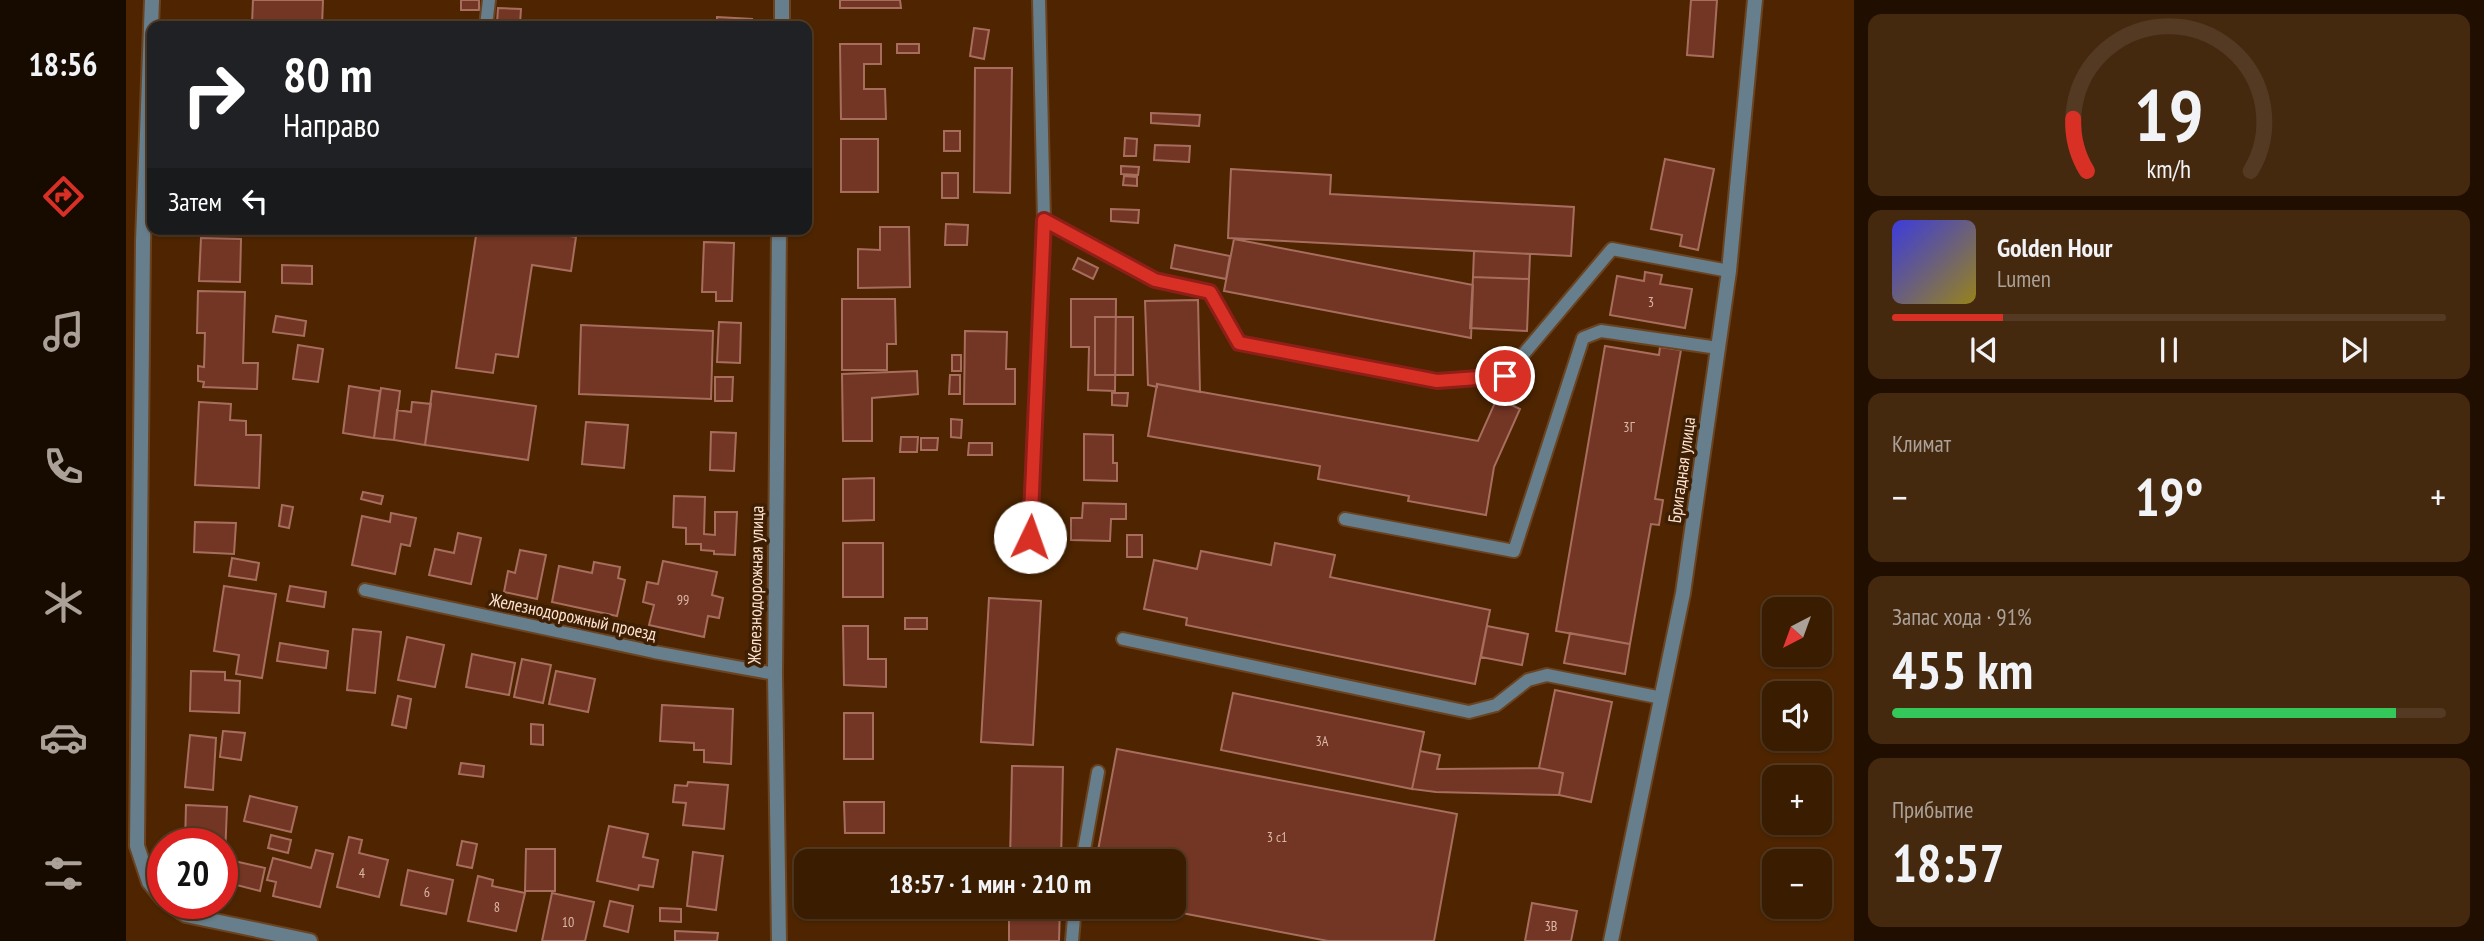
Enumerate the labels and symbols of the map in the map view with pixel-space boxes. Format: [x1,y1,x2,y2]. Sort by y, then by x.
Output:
house number: 3 [1648,293,1654,311]
pin [1475,346,1535,406]
street label: Бригадная улица [1663,415,1700,524]
house number: 3Г [1623,418,1636,436]
position arrow [993,500,1067,574]
street label: Железнодорожная улица [743,506,768,665]
street label: Железнодорожный проезд [487,587,659,645]
house number: 99 [677,591,689,609]
north arrow [1762,597,1832,667]
house number: 3А [1316,732,1329,750]
speed limit sign: 20 [147,828,238,919]
house number: 3 с1 [1267,828,1287,846]
house number: 4 [359,864,366,882]
house number: 6 [424,883,430,901]
house number: 8 [494,898,500,916]
house number: 10 [562,913,574,931]
house number: 3В [1545,917,1557,935]

